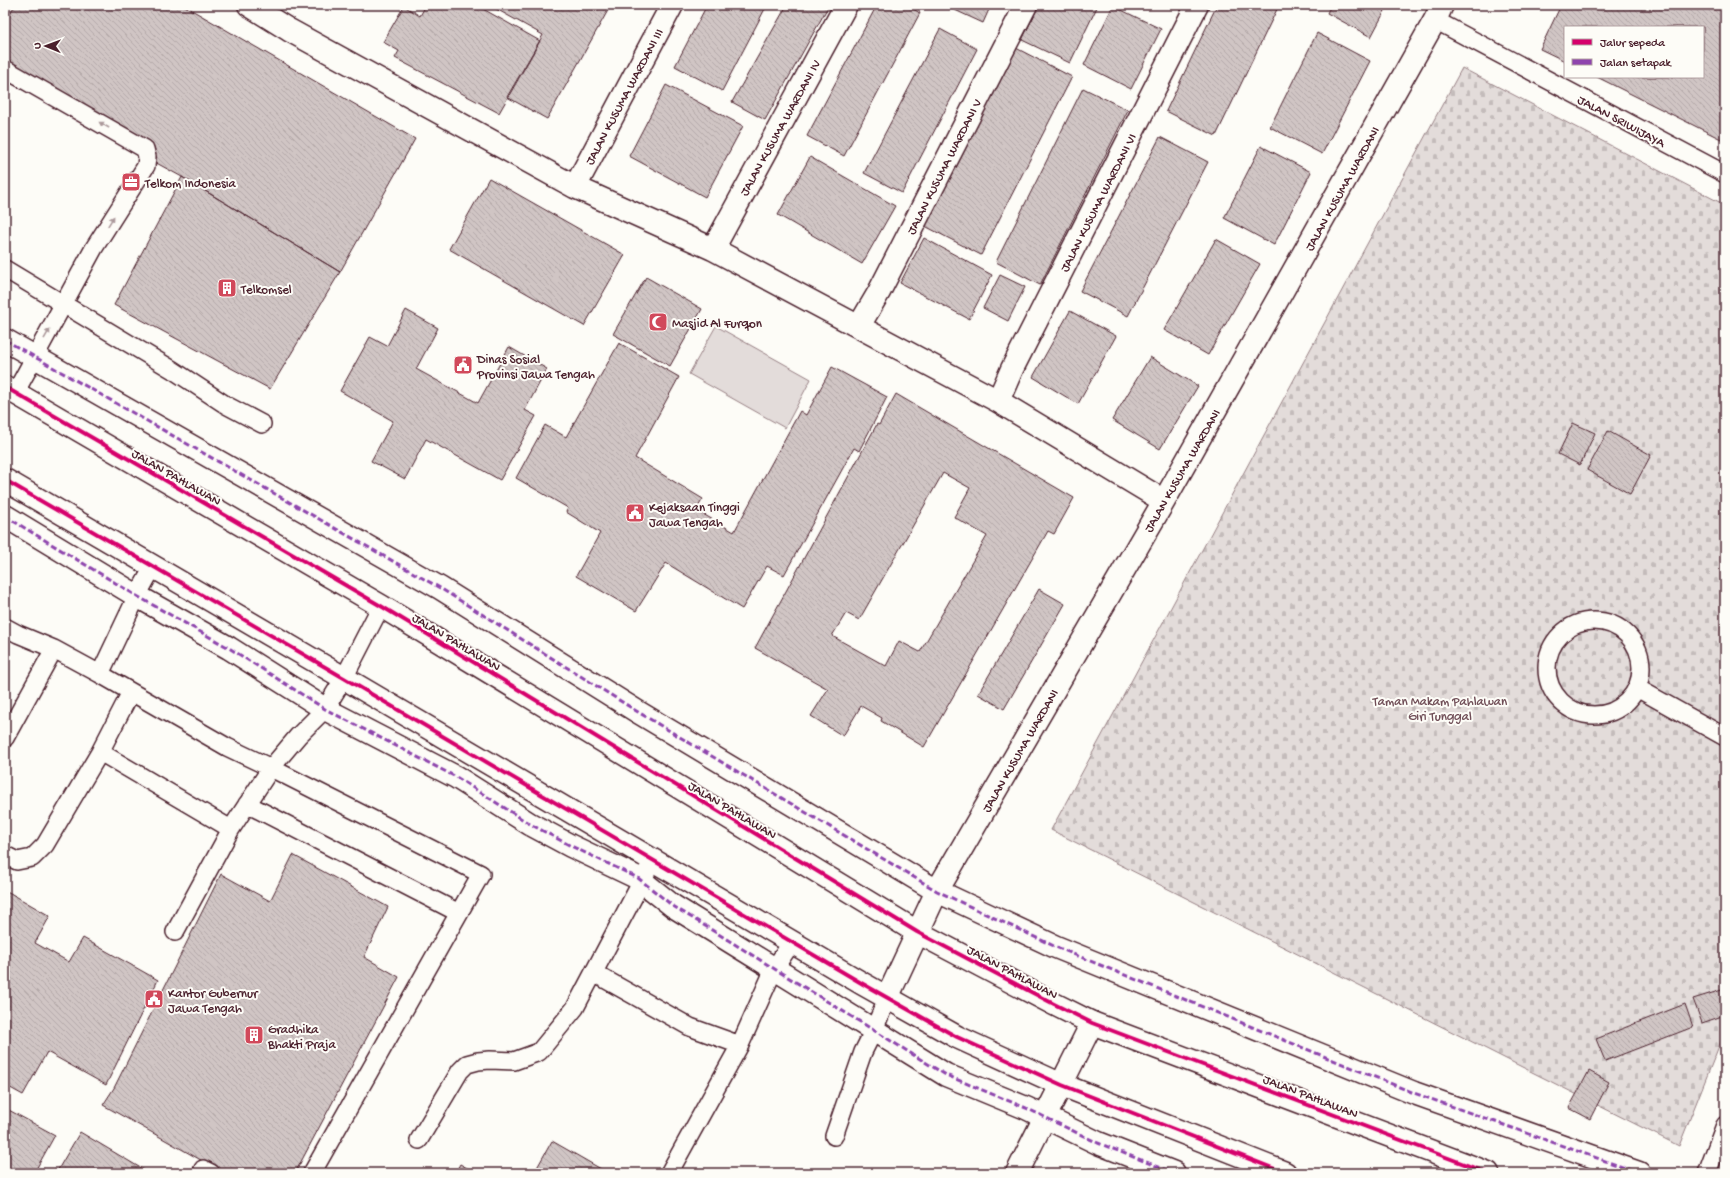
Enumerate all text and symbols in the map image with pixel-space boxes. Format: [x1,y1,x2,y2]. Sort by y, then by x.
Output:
north arrow [26,26,66,66]
street label: JALAN KUSUMA WARDANI III [583,26,668,168]
legend [1564,26,1704,78]
text: Jalur sepeda [1600,37,1665,51]
text: U [32,42,44,49]
text: Jalan setapak [1600,57,1673,71]
street label: JALAN KUSUMA WARDANI IV [737,58,825,199]
street label: JALAN SRIWIJAYA [1575,93,1668,152]
street label: JALAN KUSUMA WARDANI V [904,97,986,237]
one-way arrow [98,122,110,129]
street label: JALAN KUSUMA WARDANI [1303,124,1384,254]
street label: JALAN KUSUMA WARDANI VI [1058,131,1141,275]
office icon: Telkom Indonesia [120,171,142,193]
place label: Telkom Indonesia [144,177,237,192]
one-way arrow [108,215,115,227]
building icon: Telkomsel [216,277,238,299]
place label: Telkomsel [240,283,292,298]
mosque icon: Masjid Al Furqon [647,311,669,333]
place label: Masjid Al Furqon [672,317,763,332]
one-way arrow [44,328,51,340]
place label: Dinas Sosial Provinsi Jawa Tengah [476,353,595,383]
public building icon: Dinas Sosial Provinsi Jawa Tengah [452,354,474,376]
street label: JALAN KUSUMA WARDANI [1142,407,1225,536]
street label: JALAN PAHLAWAN [129,447,223,510]
place label: Kejaksaan Tinggi Jawa Tengah [649,501,740,531]
public building icon: Kejaksaan Tinggi Jawa Tengah [624,502,646,524]
street label: JALAN PAHLAWAN [409,611,503,675]
street label: JALAN KUSUMA WARDANI [980,687,1063,816]
park label: Taman Makam Pahlawan Giri Tunggal [1372,695,1508,725]
street label: JALAN PAHLAWAN [685,779,779,843]
street label: JALAN PAHLAWAN [964,943,1060,1003]
place label: Kantor Gubernur Jawa Tengah [168,987,259,1017]
public building icon: Kantor Gubernur Jawa Tengah [143,988,165,1010]
place label: Gradhika Bhakti Praja [267,1023,337,1053]
building icon: Gradhika Bhakti Praja [243,1024,265,1046]
street label: JALAN PAHLAWAN [1261,1072,1360,1122]

